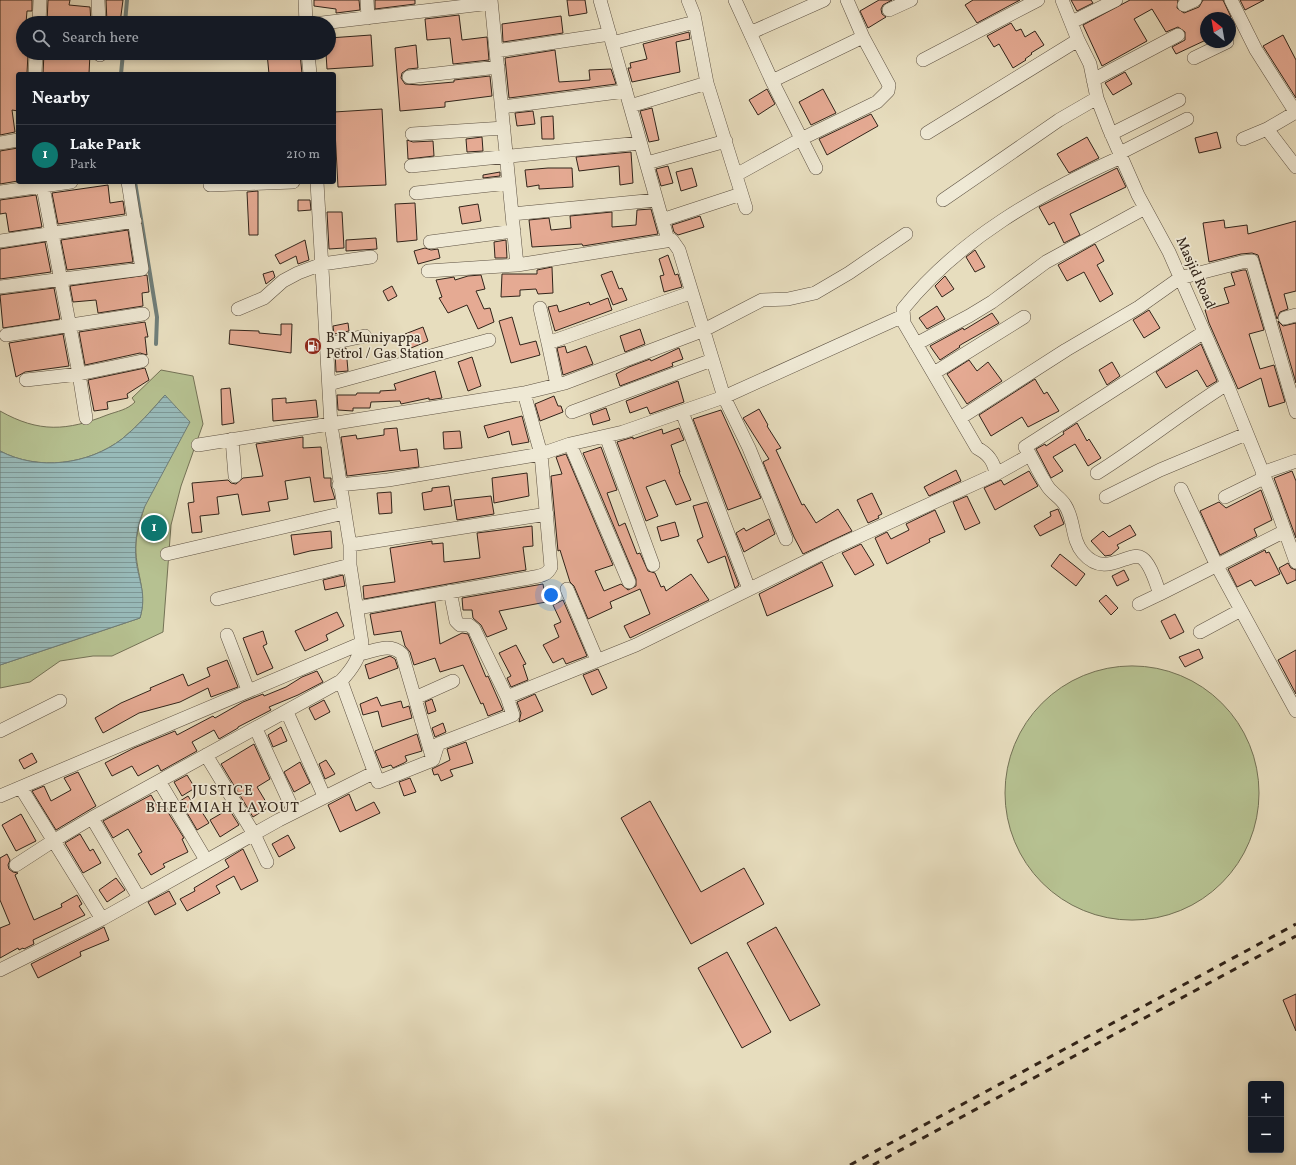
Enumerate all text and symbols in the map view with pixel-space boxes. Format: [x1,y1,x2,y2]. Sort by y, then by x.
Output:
north arrow [1200,12,1236,48]
search box [16,16,336,60]
icon: search [30,27,52,49]
text: Search here [62,28,139,49]
text: Nearby [32,87,90,110]
text: Lake Park [70,135,141,156]
text: 1 [42,146,48,164]
text: 210 m [286,146,320,164]
text: Park [70,156,97,174]
street label: Masjid Road [1171,234,1219,312]
place label: B R Muniyappa Petrol / Gas Station [326,329,444,364]
fuel station icon: B R Muniyappa Petrol / Gas Station [303,336,323,356]
pin: 1 [141,513,167,543]
your location [541,585,561,605]
district label: JUSTICE BHEEMIAH LAYOUT [146,781,300,819]
map controls [1248,1081,1284,1153]
button: + [1248,1081,1284,1117]
button: − [1248,1117,1284,1153]

